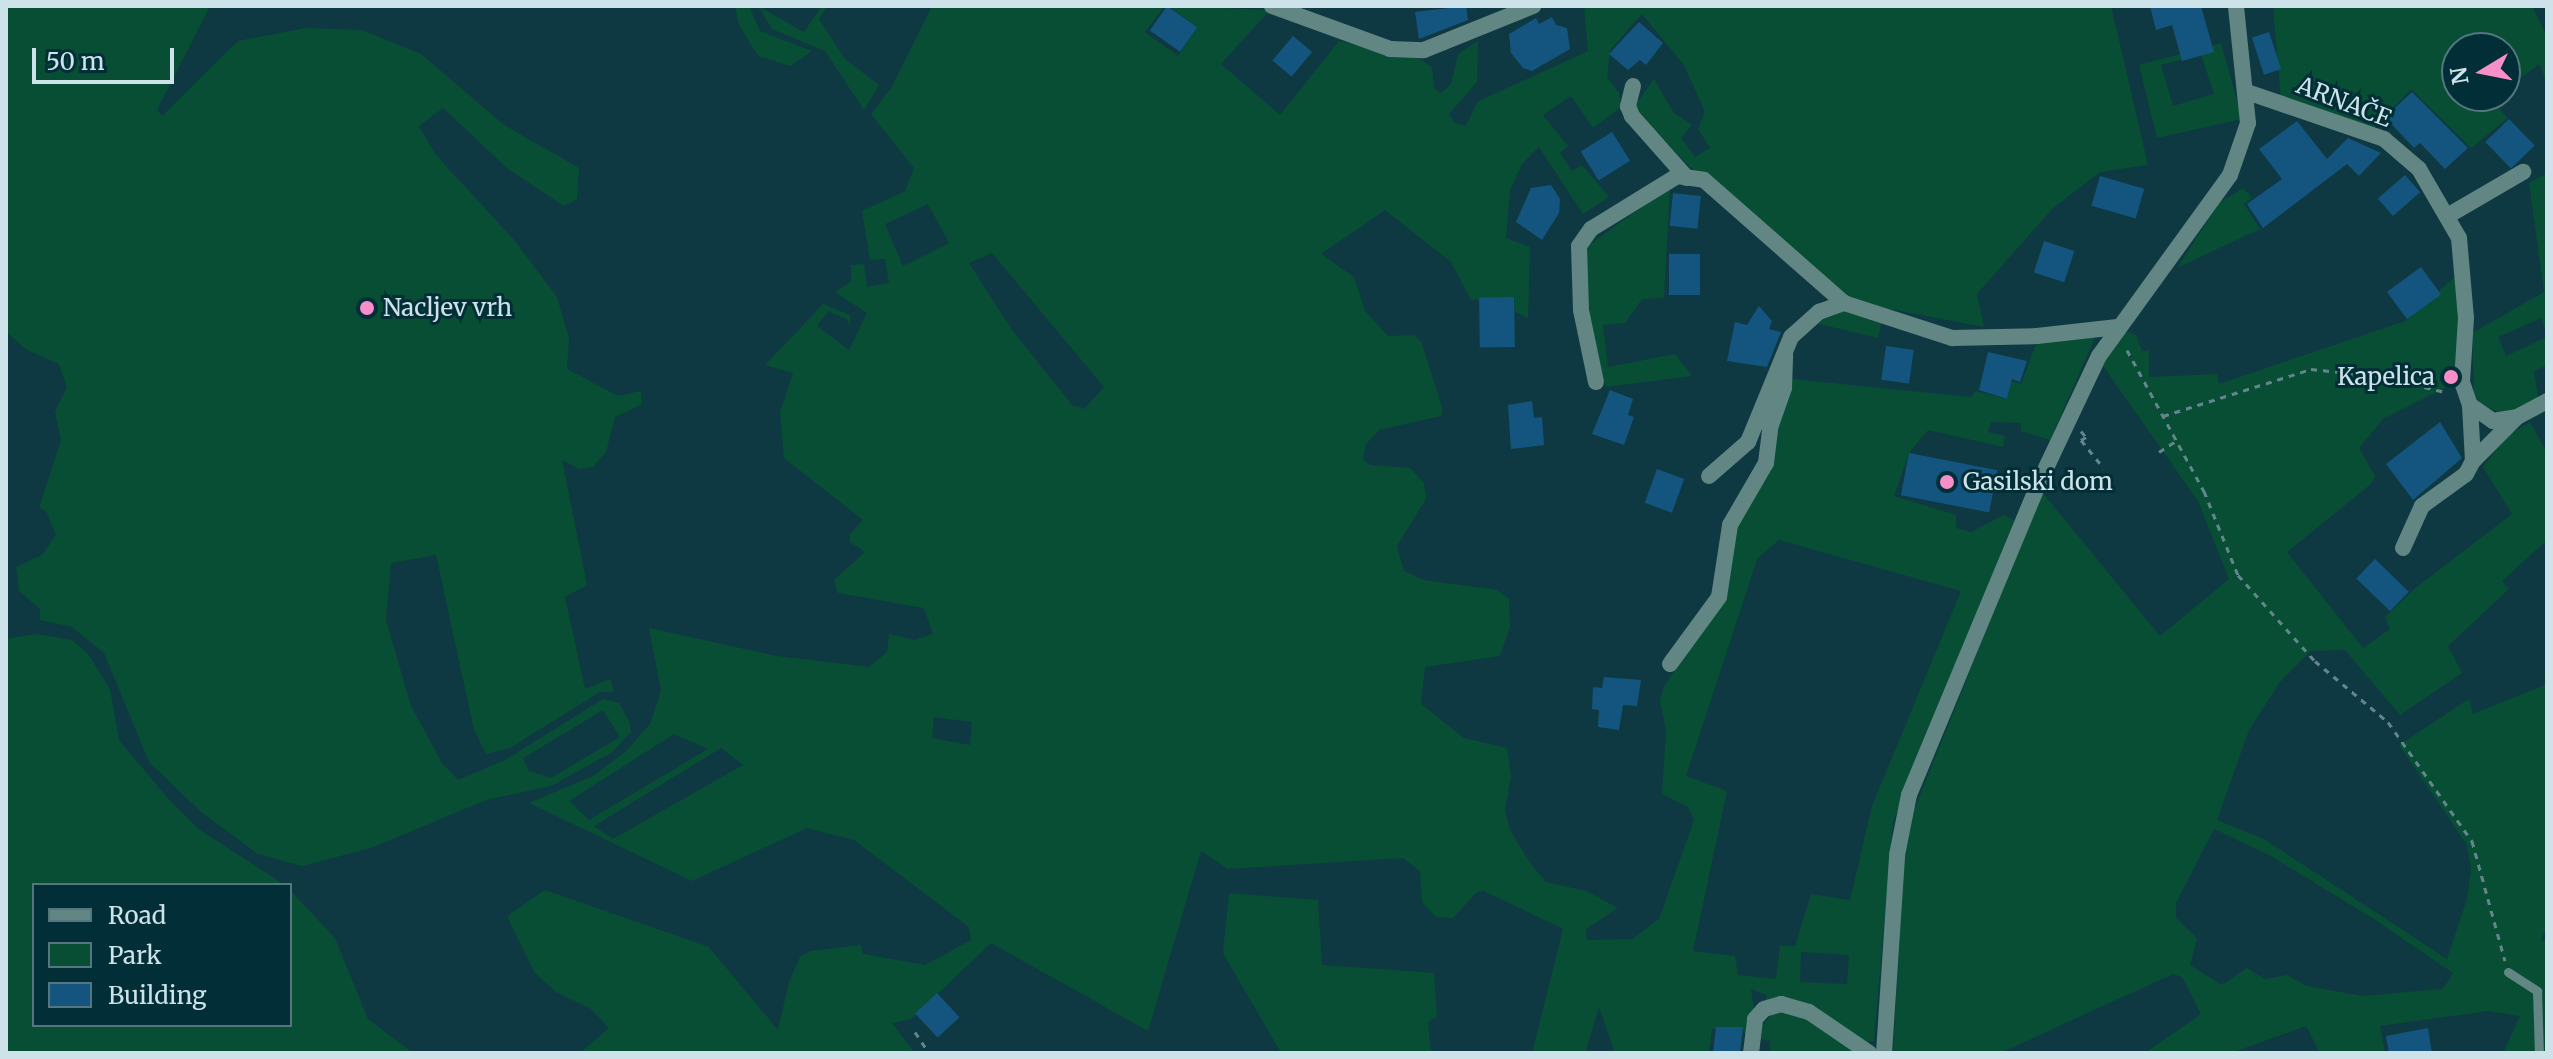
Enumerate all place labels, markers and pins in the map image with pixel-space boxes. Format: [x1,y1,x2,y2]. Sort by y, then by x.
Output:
place label: Nacljev vrh [383,294,512,322]
marker: Nacljev vrh [358,299,376,317]
place label: Kapelica [2337,363,2435,391]
marker: Kapelica [2442,368,2460,386]
place label: Gasilski dom [1963,468,2113,496]
marker: Gasilski dom [1938,473,1956,491]

